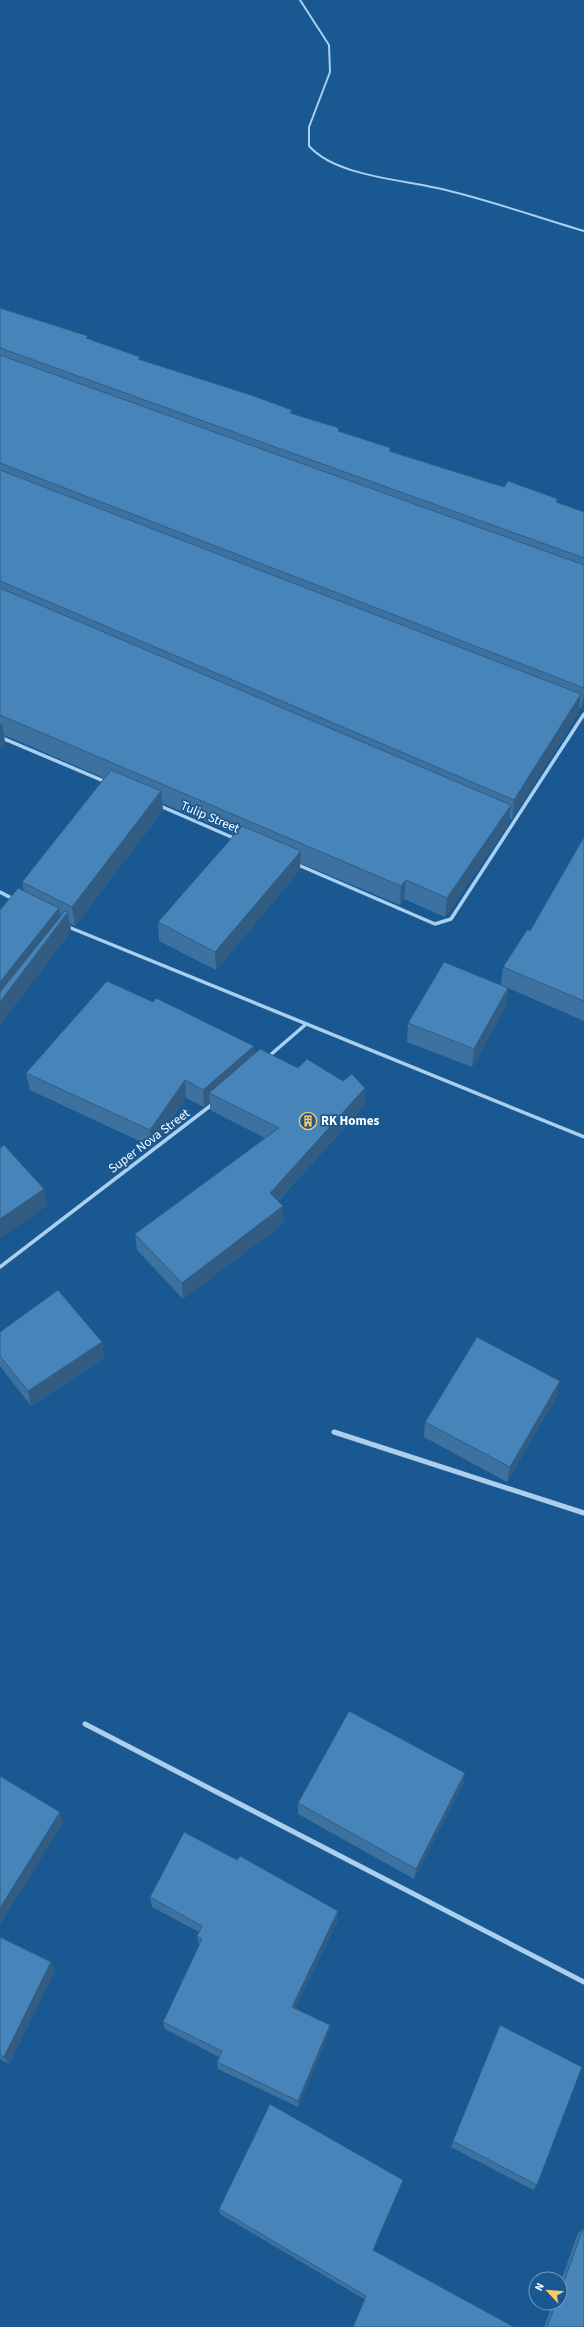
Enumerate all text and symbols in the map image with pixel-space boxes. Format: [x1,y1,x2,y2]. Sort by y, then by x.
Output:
street label: Tulip Street [178,797,243,838]
street label: Super Nova Street [105,1104,194,1178]
building icon: RK Homes [298,1111,318,1131]
place label: RK Homes [321,1112,379,1130]
north arrow [528,2271,568,2311]
text: N [531,2280,548,2293]

